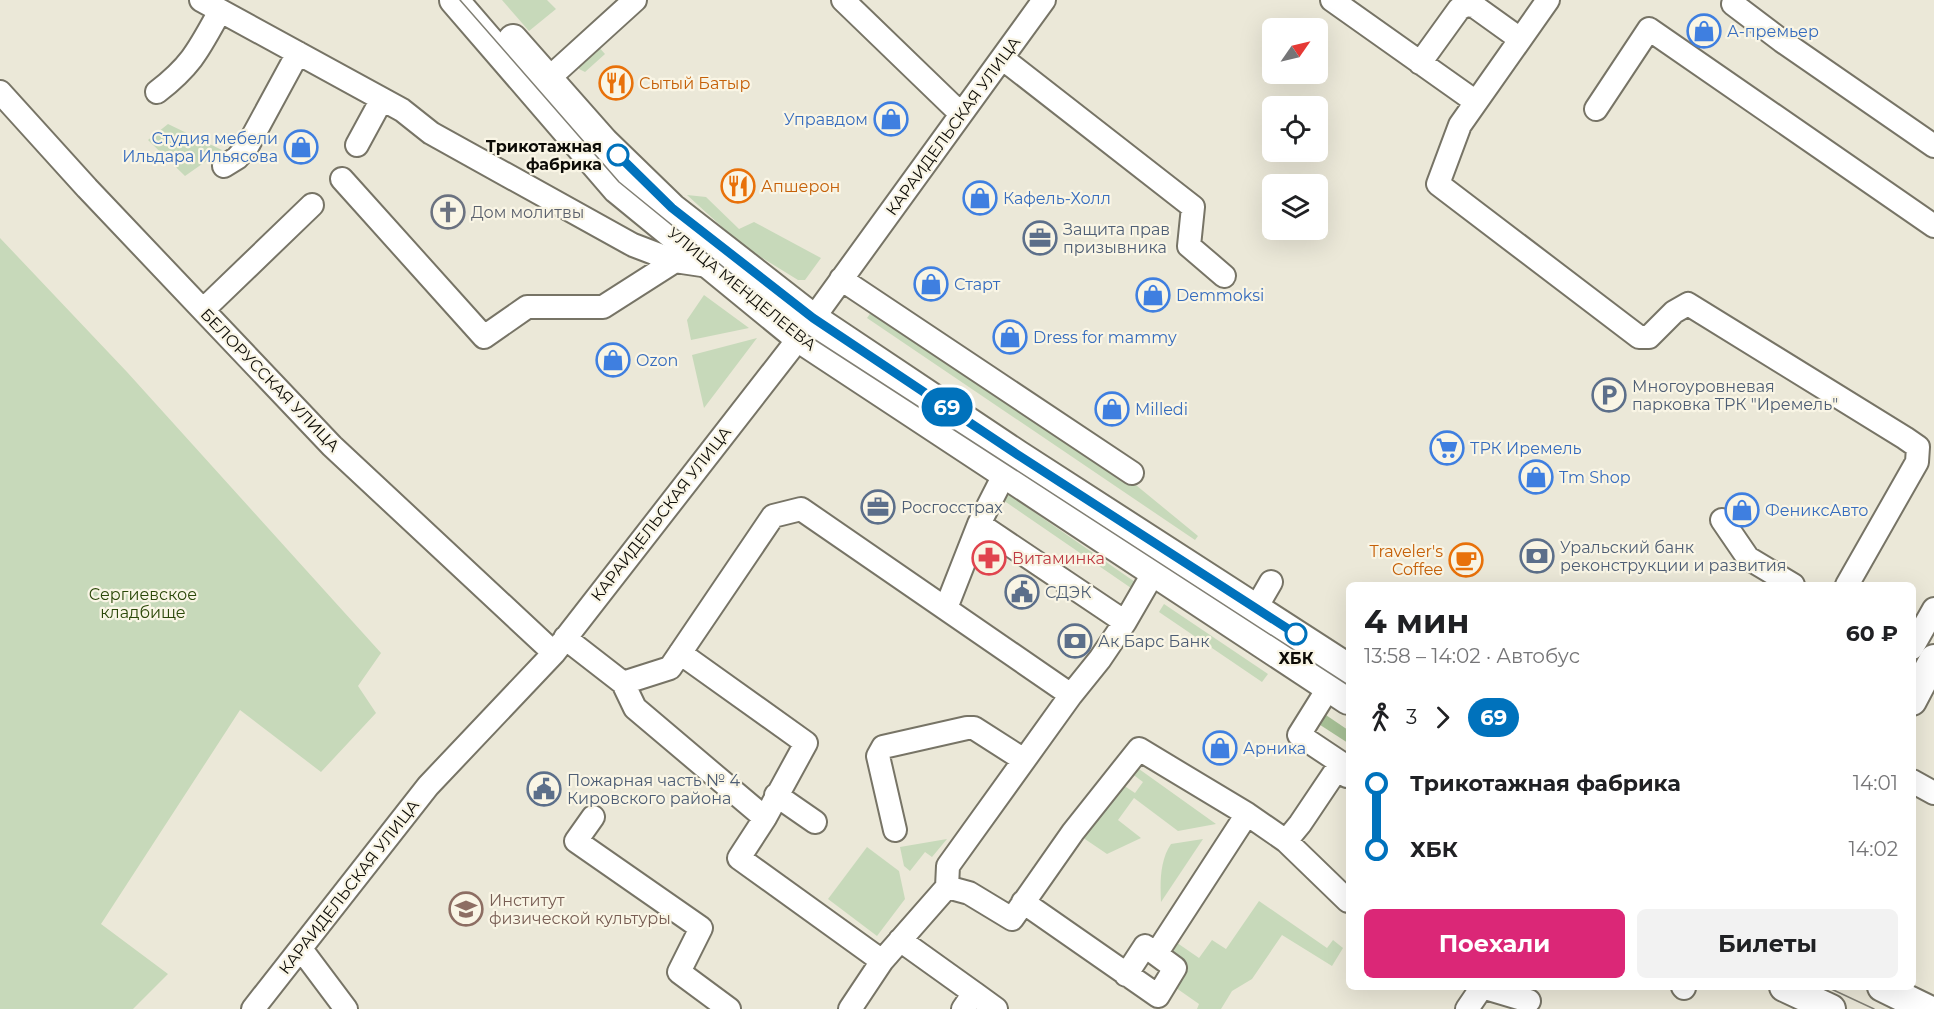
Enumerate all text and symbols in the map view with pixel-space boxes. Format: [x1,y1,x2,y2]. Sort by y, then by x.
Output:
shop icon: А-премьер [1686,13,1722,49]
north arrow [1262,18,1328,84]
map controls [1262,18,1328,240]
place label: А-премьер [1727,22,1819,41]
street label: КАРАИДЕЛЬСКАЯ УЛИЦА [882,33,1024,219]
restaurant icon: Сытый Батыр [598,65,634,101]
place label: Сытый Батыр [639,74,750,93]
button: locate [1262,96,1328,162]
shop icon: Управдом [873,101,909,137]
place label: Управдом [784,110,868,129]
place label: Студия мебели Ильдара Ильясова [122,129,278,166]
shop icon: Студия мебели Ильдара Ильясова [283,129,319,165]
place label: Трикотажная фабрика [486,137,602,174]
marker: Трикотажная фабрика [607,144,629,166]
restaurant icon: Апшерон [720,168,756,204]
button: layers [1262,174,1328,240]
place label: Апшерон [761,177,840,196]
shop icon: Кафель-Холл [962,180,998,216]
place label: Кафель-Холл [1003,189,1111,208]
church icon: Дом молитвы [430,194,466,230]
place label: Дом молитвы [471,203,584,222]
office icon: Защита прав призывника [1022,220,1058,256]
place label: Защита прав призывника [1063,220,1170,257]
street label: УЛИЦА МЕНДЕЛЕЕВА [664,223,820,355]
shop icon: Старт [913,266,949,302]
place label: Старт [954,275,1001,294]
shop icon: Demmoksi [1135,277,1171,313]
place label: Demmoksi [1176,286,1264,305]
street label: БЕЛОРУССКАЯ УЛИЦА [197,305,343,456]
shop icon: Dress for mammy [992,319,1028,355]
place label: Dress for mammy [1033,328,1177,347]
shop icon: Ozon [595,342,631,378]
place label: Ozon [636,351,678,370]
parking icon: Многоуровневая парковка ТРК "Иремель" [1591,377,1627,413]
place label: Многоуровневая парковка ТРК "Иремель" [1632,377,1838,414]
line badge: 69 [920,388,974,426]
shop icon: Milledi [1094,391,1130,427]
text: 69 [934,395,960,420]
place label: Milledi [1135,400,1188,419]
street label: КАРАИДЕЛЬСКАЯ УЛИЦА [587,423,735,605]
supermarket icon: ТРК Иремель [1429,430,1465,466]
place label: ТРК Иремель [1470,439,1582,458]
shop icon: Tm Shop [1518,459,1554,495]
place label: Tm Shop [1559,468,1631,487]
office icon: Росгосстрах [860,489,896,525]
shop icon: ФениксАвто [1724,492,1760,528]
place label: Росгосстрах [901,498,1003,517]
place label: ФениксАвто [1765,501,1868,520]
bank icon: Уральский банк реконструкции и развития [1519,538,1555,574]
place label: Уральский банк реконструкции и развития [1560,538,1786,575]
pharmacy icon: Витаминка [971,540,1007,576]
place label: Traveler's Coffee [1369,542,1443,579]
cafe icon: Traveler's Coffee [1448,542,1484,578]
place label: Витаминка [1012,549,1105,568]
public building icon: СДЭК [1004,574,1040,610]
place label: СДЭК [1045,583,1091,602]
park label: Сергиевское кладбище [89,585,197,622]
text: 4 мин [1364,601,1469,641]
text: 60 ₽ [1846,620,1898,647]
bank icon: Ак Барс Банк [1057,623,1093,659]
marker: ХБК [1285,623,1307,645]
place label: Ак Барс Банк [1098,632,1210,651]
text: 13:58 – 14:02 · Автобус [1364,644,1580,668]
place label: ХБК [1279,649,1314,668]
icon: walk [1364,701,1397,734]
icon: forward [1426,701,1459,734]
text: 3 [1406,705,1417,729]
text: 69 [1480,705,1507,730]
shop icon: Арника [1202,730,1238,766]
place label: Арника [1243,739,1306,758]
text: Трикотажная фабрика [1410,770,1681,797]
public building icon: Пожарная часть № 4 Кировского района [526,771,562,807]
place label: Пожарная часть № 4 Кировского района [567,771,740,808]
text: 14:01 [1853,771,1898,795]
street label: КАРАИДЕЛЬСКАЯ УЛИЦА [275,796,423,978]
text: ХБК [1410,836,1458,863]
text: 14:02 [1849,837,1898,861]
school or university icon: Институт физической культуры [448,891,484,927]
place label: Институт физической культуры [489,891,671,928]
button: Поехали [1364,909,1625,978]
button: Билеты [1637,909,1898,978]

